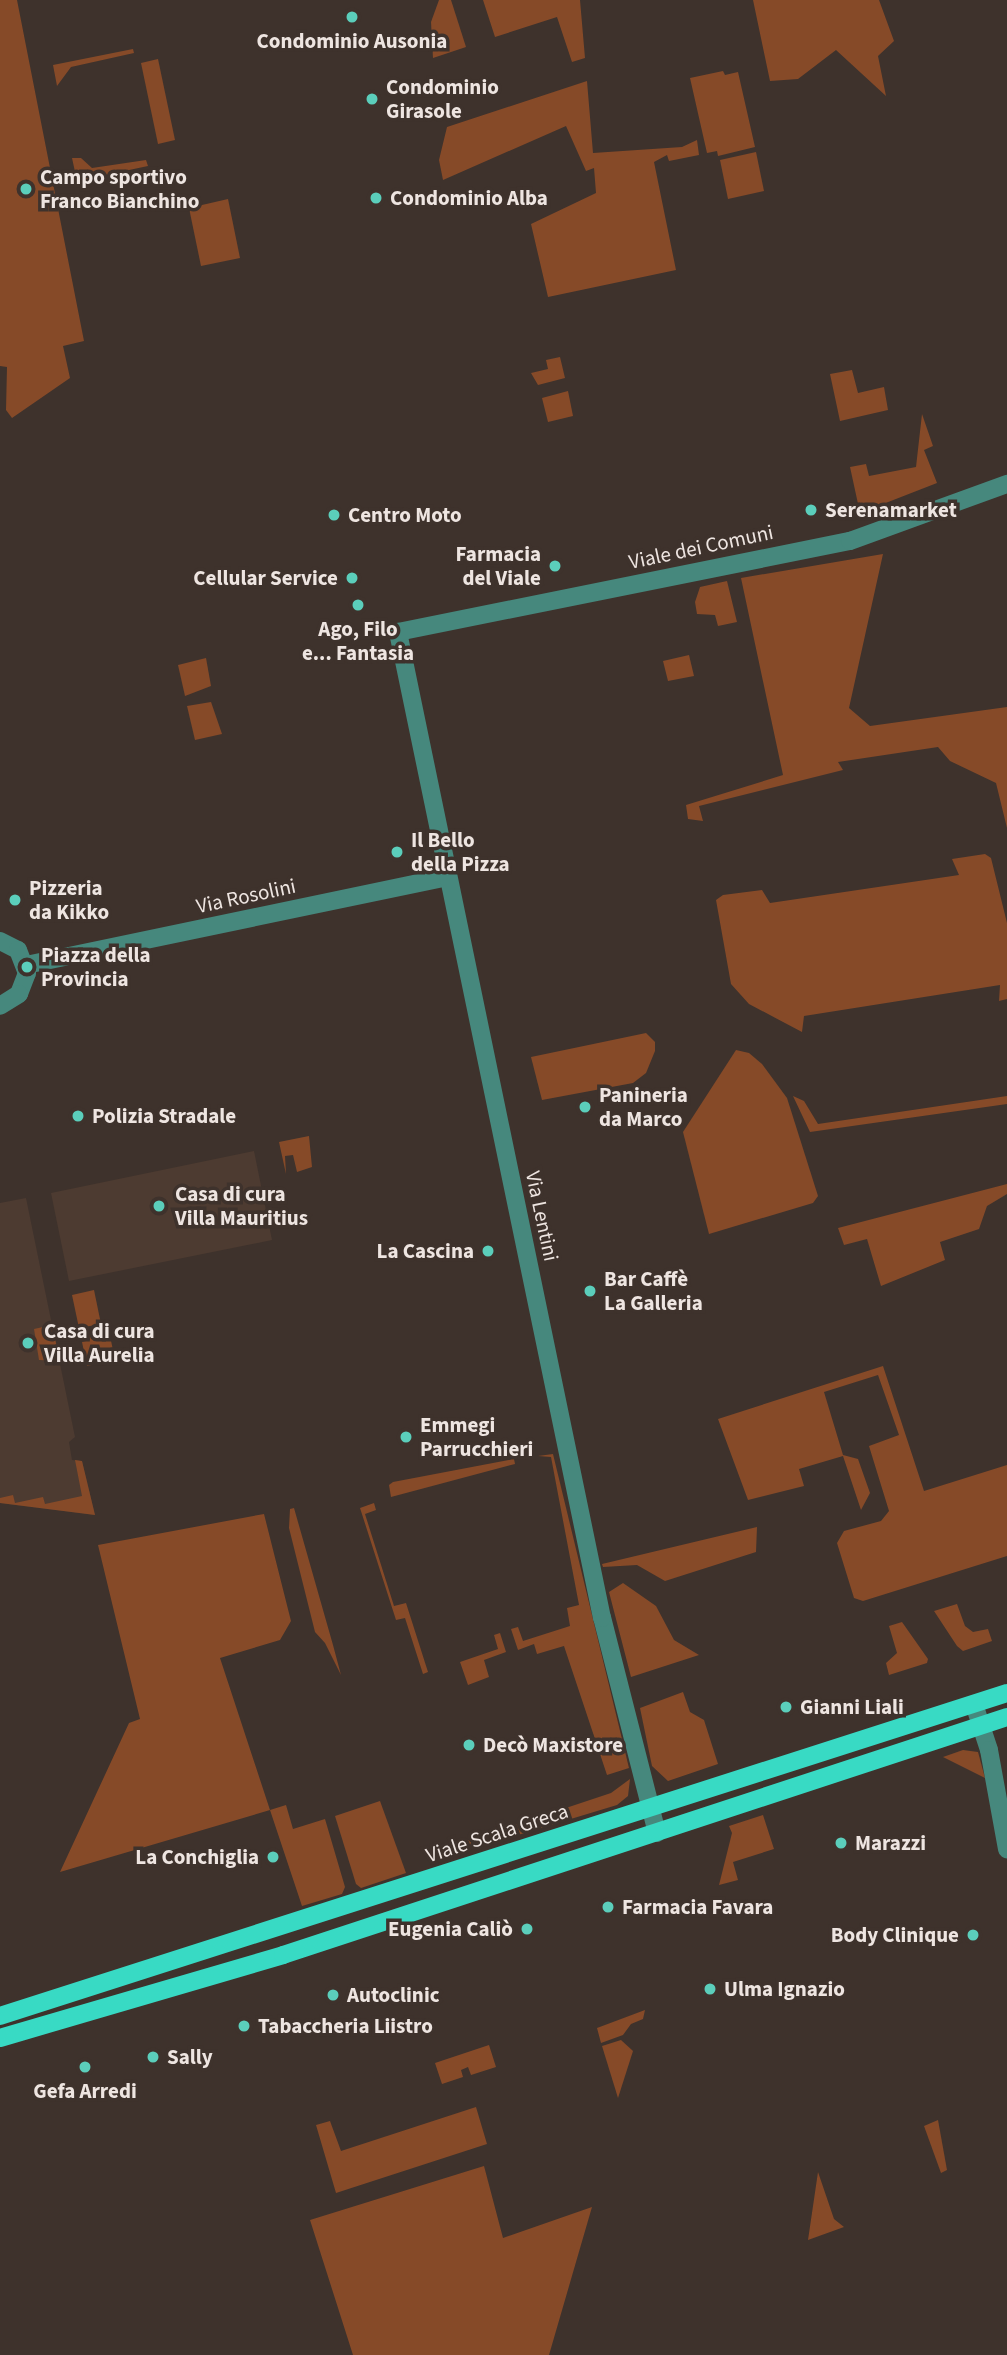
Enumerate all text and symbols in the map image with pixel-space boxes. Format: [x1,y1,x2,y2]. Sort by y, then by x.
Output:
marker: Condominio Ausonia [344,9,360,25]
place label: Condominio Ausonia [257,28,447,54]
place label: Condominio Girasole [386,74,499,124]
marker: Condominio Girasole [364,91,380,107]
place label: Campo sportivo Franco Bianchino [40,164,199,214]
marker: Campo sportivo Franco Bianchino [18,181,34,197]
place label: Condominio Alba [390,185,548,211]
marker: Condominio Alba [368,190,384,206]
place label: Serenamarket [825,497,957,523]
place label: Centro Moto [348,502,462,528]
marker: Serenamarket [803,502,819,518]
marker: Centro Moto [326,507,342,523]
street label: Viale dei Comuni [627,519,775,575]
place label: Farmacia del Viale [456,541,541,591]
marker: Farmacia del Viale [547,558,563,574]
place label: Cellular Service [193,565,338,591]
marker: Cellular Service [344,570,360,586]
marker: Ago, Filo e... Fantasia [350,597,366,613]
place label: Ago, Filo e... Fantasia [302,616,414,666]
place label: Il Bello della Pizza [411,827,510,877]
marker: Il Bello della Pizza [389,844,405,860]
street label: Via Rosolini [194,873,298,919]
place label: Pizzeria da Kikko [29,875,109,925]
marker: Pizzeria da Kikko [7,892,23,908]
place label: Piazza della Provincia [41,942,151,992]
marker: Piazza della Provincia [19,959,35,975]
place label: Panineria da Marco [599,1082,688,1132]
marker: Panineria da Marco [577,1099,593,1115]
place label: Polizia Stradale [92,1103,236,1129]
marker: Polizia Stradale [70,1108,86,1124]
street label: Via Lentini [520,1169,564,1263]
place label: Casa di cura Villa Mauritius [175,1181,308,1231]
marker: Casa di cura Villa Mauritius [149,1196,169,1216]
place label: La Cascina [377,1238,474,1264]
marker: La Cascina [480,1243,496,1259]
place label: Bar Caffè La Galleria [604,1266,703,1316]
marker: Bar Caffè La Galleria [582,1283,598,1299]
place label: Casa di cura Villa Aurelia [44,1318,155,1368]
marker: Casa di cura Villa Aurelia [18,1333,38,1353]
place label: Emmegi Parrucchieri [420,1412,533,1462]
marker: Emmegi Parrucchieri [398,1429,414,1445]
place label: Gianni Liali [800,1694,904,1720]
marker: Gianni Liali [778,1699,794,1715]
place label: Decò Maxistore [483,1732,623,1758]
marker: Decò Maxistore [461,1737,477,1753]
street label: Viale Scala Greca [423,1798,571,1868]
place label: Marazzi [855,1830,926,1856]
marker: Marazzi [833,1835,849,1851]
place label: La Conchiglia [135,1844,259,1870]
marker: La Conchiglia [265,1849,281,1865]
place label: Farmacia Favara [622,1894,773,1920]
marker: Farmacia Favara [600,1899,616,1915]
place label: Eugenia Caliò [388,1916,513,1942]
marker: Eugenia Caliò [519,1921,535,1937]
place label: Body Clinique [831,1922,959,1948]
marker: Body Clinique [965,1927,981,1943]
place label: Ulma Ignazio [724,1976,845,2002]
marker: Ulma Ignazio [702,1981,718,1997]
place label: Autoclinic [347,1982,440,2008]
marker: Autoclinic [325,1987,341,2003]
place label: Tabaccheria Liistro [258,2013,433,2039]
marker: Tabaccheria Liistro [236,2018,252,2034]
place label: Sally [167,2044,213,2070]
marker: Sally [145,2049,161,2065]
marker: Gefa Arredi [77,2059,93,2075]
place label: Gefa Arredi [33,2078,137,2104]

